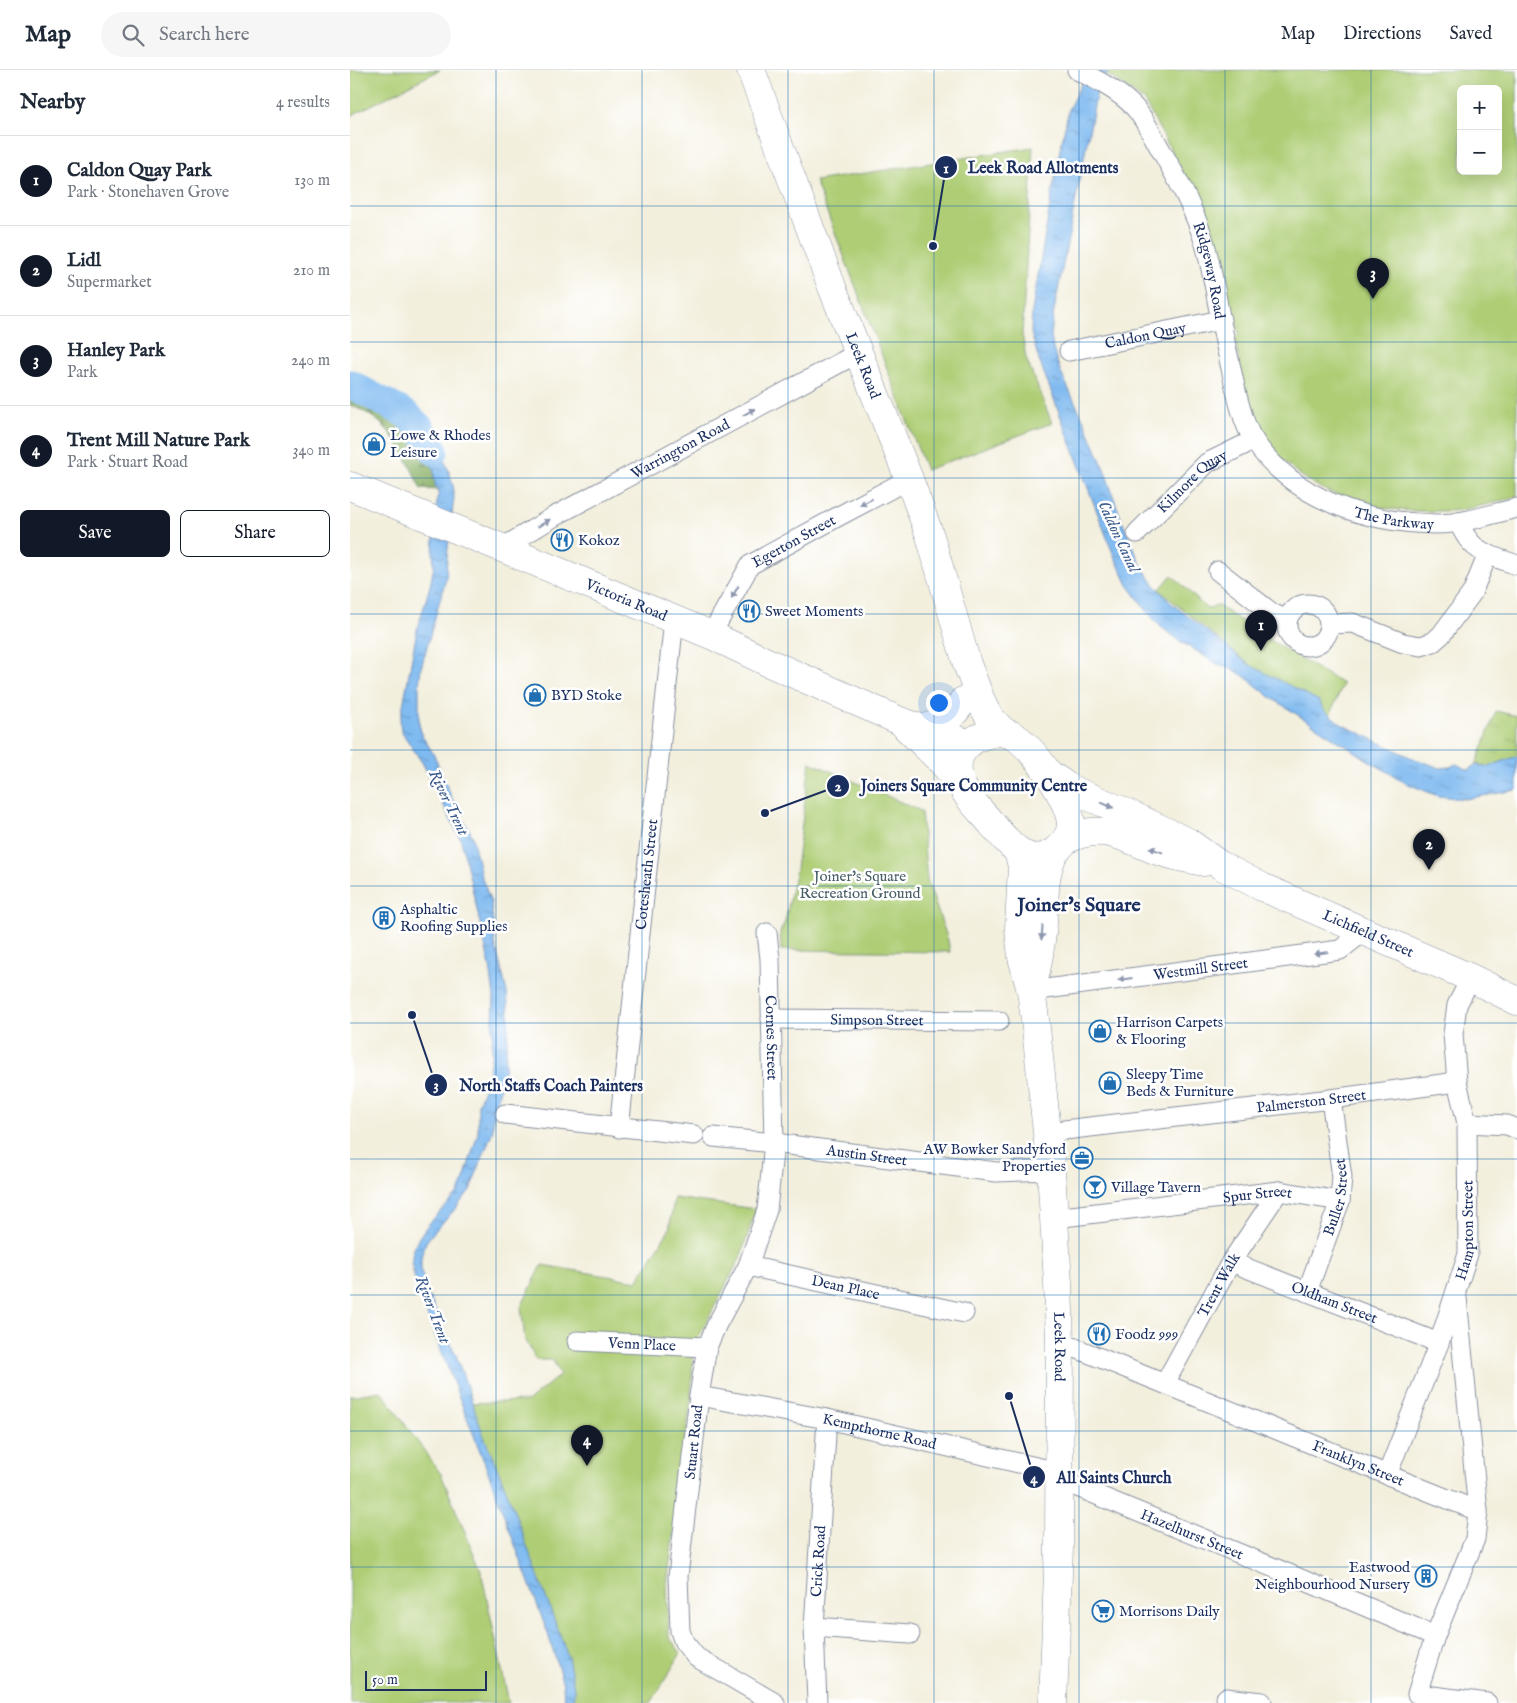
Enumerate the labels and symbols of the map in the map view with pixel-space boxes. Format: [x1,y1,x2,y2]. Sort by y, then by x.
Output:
callout: Leek Road Allotments [933,152,1129,183]
text: 1 [943,159,949,178]
text: Leek Road Allotments [968,159,1119,179]
street label: Ridgeway Road [1189,219,1230,321]
pin: 3 [1357,258,1389,299]
street label: Caldon Quay [1103,318,1188,353]
street label: Leek Road [842,329,886,402]
one-way arrow [741,408,756,416]
street label: Warrington Road [627,414,734,483]
place label: Lowe & Rhodes Leisure [390,426,491,462]
shop icon: Lowe & Rhodes Leisure [362,432,386,456]
street label: Kilmore Quay [1153,445,1231,517]
one-way arrow [859,498,873,506]
water label: Caldon Canal [1093,498,1144,577]
street label: The Parkway [1351,502,1435,534]
street label: Egerton Street [748,510,839,572]
one-way arrow [538,518,551,527]
restaurant icon: Kokoz [550,528,574,552]
place label: Kokoz [578,531,620,550]
street label: Victoria Road [582,574,671,626]
one-way arrow [731,585,740,598]
restaurant icon: Sweet Moments [737,599,761,623]
place label: Sweet Moments [765,602,863,621]
pin: 1 [1245,610,1277,651]
shop icon: BYD Stoke [523,683,547,707]
place label: BYD Stoke [551,686,622,705]
your location [926,690,952,716]
water label: River Trent [423,767,473,840]
callout: Joiners Square Community Centre [825,770,1097,801]
text: 2 [834,777,842,796]
text: Joiners Square Community Centre [859,777,1088,797]
one-way arrow [1100,801,1114,809]
street label: Cotesheath Street [631,818,662,931]
pin: 2 [1413,829,1445,870]
one-way arrow [1148,846,1163,854]
park label: Joiner's Square Recreation Ground [799,867,922,903]
district label: Joiner's Square [1014,893,1141,918]
place label: Asphaltic Roofing Supplies [399,900,508,936]
street label: Lichfield Street [1320,905,1417,961]
building icon: Asphaltic Roofing Supplies [372,906,396,930]
one-way arrow [1038,925,1046,941]
one-way arrow [1313,949,1329,957]
street label: Westmill Street [1152,953,1249,984]
one-way arrow [1117,975,1133,983]
street label: Cornes Street [761,995,782,1081]
street label: Simpson Street [830,1010,924,1030]
place label: Harrison Carpets & Flooring [1116,1013,1223,1049]
shop icon: Harrison Carpets & Flooring [1088,1019,1112,1043]
place label: Sleepy Time Beds & Furniture [1126,1065,1234,1101]
callout: North Staffs Coach Painters [424,1069,653,1100]
shop icon: Sleepy Time Beds & Furniture [1098,1071,1122,1095]
text: 3 [433,1076,439,1095]
text: North Staffs Coach Painters [458,1077,643,1097]
street label: Palmerston Street [1255,1085,1367,1117]
street label: Austin Street [825,1140,908,1170]
place label: AW Bowker Sandyford Properties [922,1140,1067,1176]
office icon: AW Bowker Sandyford Properties [1070,1146,1094,1170]
street label: Buller Street [1319,1157,1351,1238]
bar icon: Village Tavern [1083,1175,1107,1199]
place label: Village Tavern [1110,1178,1201,1197]
street label: Hampton Street [1451,1180,1478,1283]
street label: Spur Street [1222,1181,1294,1207]
street label: Trent Walk [1193,1248,1245,1320]
street label: Dean Place [810,1271,882,1304]
water label: River Trent [410,1273,454,1347]
street label: Oldham Street [1289,1277,1380,1328]
street label: Leek Road [1049,1311,1070,1383]
restaurant icon: Foodz 999 [1087,1322,1111,1346]
place label: Foodz 999 [1115,1325,1178,1344]
street label: Venn Place [607,1333,676,1355]
street label: Stuart Road [681,1403,707,1480]
street label: Kempthorne Road [821,1409,939,1454]
pin: 4 [571,1425,603,1466]
street label: Franklyn Street [1310,1436,1407,1490]
callout: All Saints Church [1021,1462,1181,1493]
text: 4 [1030,1469,1038,1488]
text: All Saints Church [1056,1469,1172,1489]
street label: Hazelhurst Street [1138,1505,1246,1564]
street label: Crick Road [806,1524,830,1598]
place label: Eastwood Neighbourhood Nursery [1255,1558,1411,1594]
building icon: Eastwood Neighbourhood Nursery [1414,1564,1438,1588]
supermarket icon: Morrisons Daily [1091,1599,1115,1623]
place label: Morrisons Daily [1119,1602,1220,1621]
scale bar [365,1668,488,1691]

